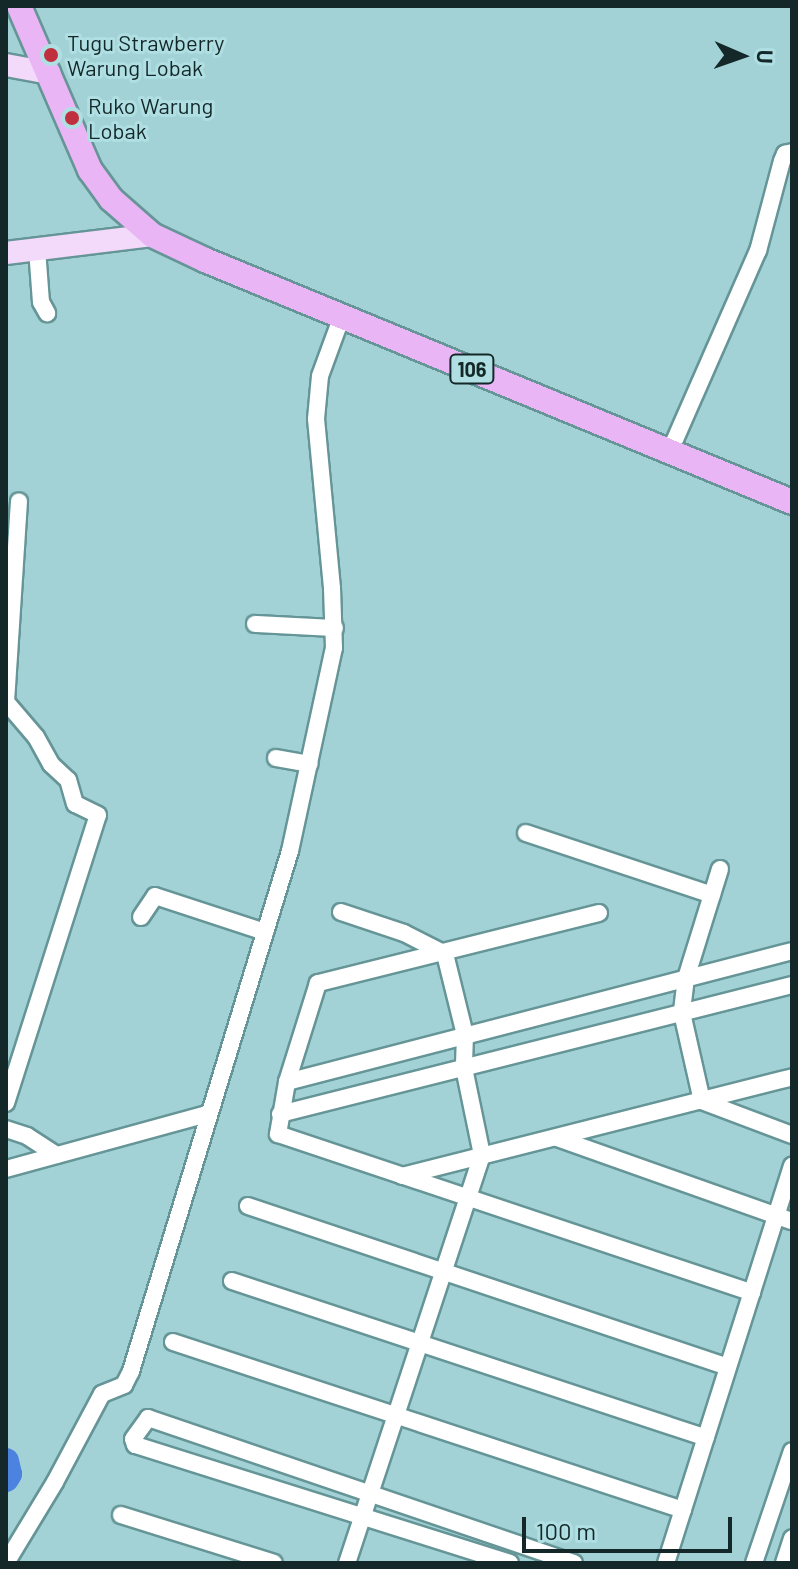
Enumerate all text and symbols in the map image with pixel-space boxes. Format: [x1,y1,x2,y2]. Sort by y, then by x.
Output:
north arrow [702,16,782,96]
place label: Tugu Strawberry Warung Lobak [67,29,224,80]
marker: Tugu Strawberry Warung Lobak [42,46,60,64]
text: U [753,49,779,64]
place label: Ruko Warung Lobak [88,92,213,144]
marker: Ruko Warung Lobak [63,109,81,127]
road number: 106 [448,353,496,385]
scale bar [526,1501,736,1551]
text: 100 m [536,1516,596,1545]

